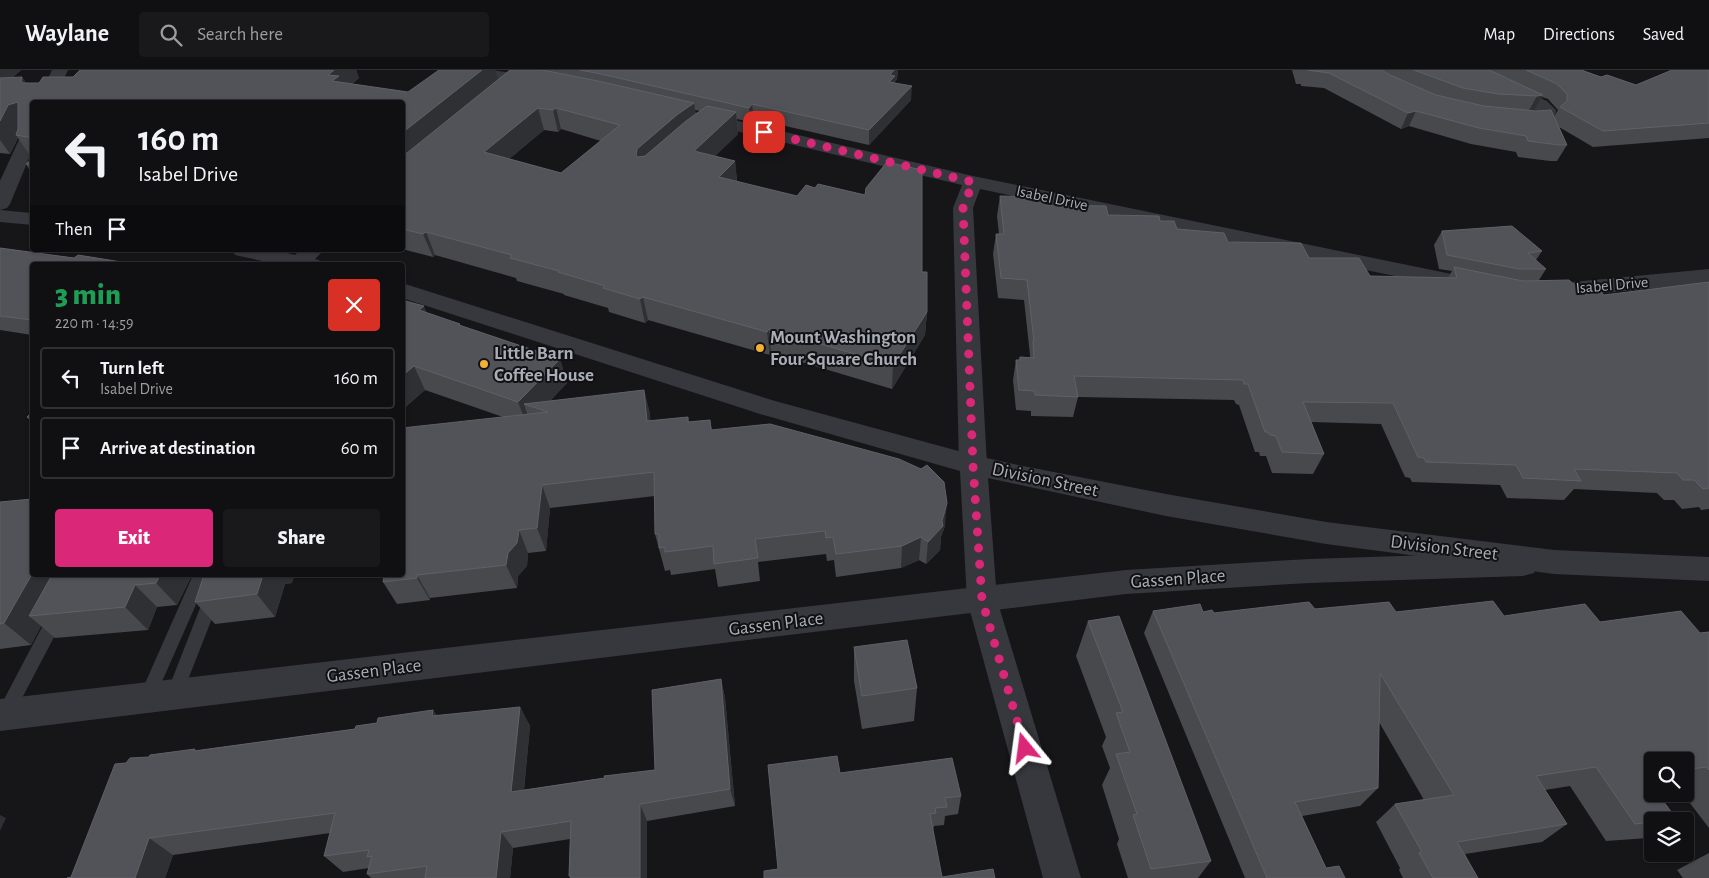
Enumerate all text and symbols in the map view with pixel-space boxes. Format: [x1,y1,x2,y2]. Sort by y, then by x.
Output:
search box [139,12,489,57]
icon: search [157,21,185,49]
text: Waylane [25,22,109,46]
text: Search here [197,25,283,44]
text: Map [1484,26,1515,44]
text: Directions [1543,26,1615,44]
text: Saved [1643,26,1684,44]
pin [743,111,785,153]
icon: arrive [750,118,778,146]
icon: left [55,120,120,185]
text: 160 m [138,122,219,157]
text: Isabel Drive [138,163,238,185]
street label: Isabel Drive [1015,183,1089,213]
icon: arrive [103,215,131,243]
text: Then [55,220,93,239]
street label: Isabel Drive [1575,274,1649,296]
button: close [328,279,380,331]
text: 3 min [55,280,121,310]
text: 220 m · 14:59 [55,315,133,331]
place label: Mount Washington Four Square Church [770,328,917,369]
marker: Mount Washington Four Square Church [754,342,766,354]
place label: Little Barn Coffee House [494,344,594,385]
marker: Little Barn Coffee House [478,358,490,370]
text: Turn left [100,359,164,378]
icon: left [57,364,85,392]
text: 160 m [334,369,378,388]
text: Isabel Drive [100,381,173,397]
icon: arrive [57,434,85,462]
text: Arrive at destination [100,439,256,458]
text: 60 m [341,439,378,458]
street label: Division Street [990,459,1100,501]
button: Exit [55,509,213,567]
button: Share [223,509,380,567]
street label: Division Street [1389,532,1499,564]
street label: Gassen Place [1130,566,1226,592]
street label: Gassen Place [728,609,824,639]
street label: Gassen Place [326,656,422,686]
position arrow [998,721,1050,773]
map controls [1644,752,1694,862]
button: search [1644,752,1694,802]
button: layers [1644,812,1694,862]

